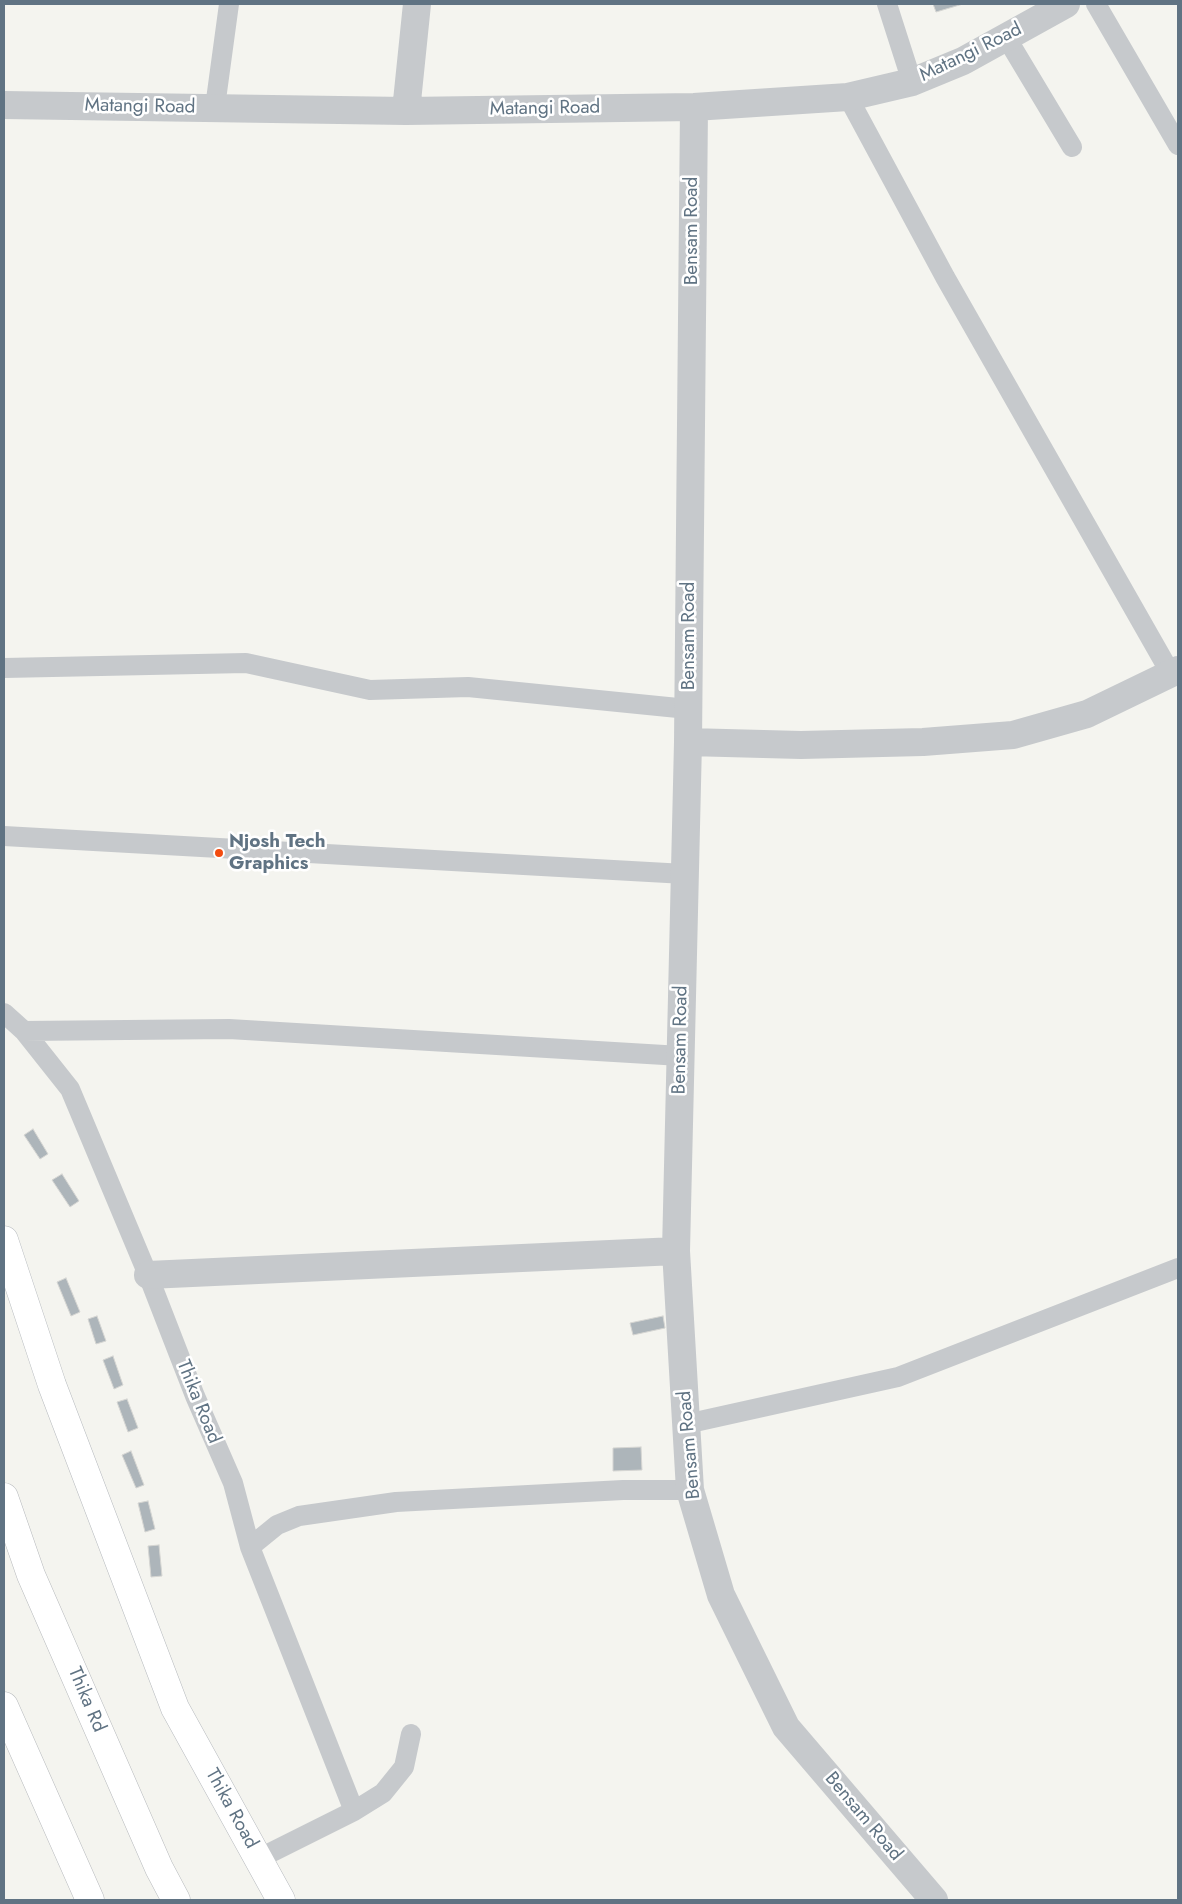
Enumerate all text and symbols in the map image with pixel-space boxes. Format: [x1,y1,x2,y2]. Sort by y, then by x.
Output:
street label: Matangi Road [916,18,1026,88]
street label: Matangi Road [84,95,196,119]
street label: Matangi Road [489,97,601,121]
street label: Bensam Road [681,177,703,285]
street label: Bensam Road [678,582,700,690]
place label: Njosh Tech Graphics [229,831,325,875]
marker: Njosh Tech Graphics [213,847,225,859]
street label: Bensam Road [669,985,693,1095]
street label: Thika Road [171,1357,225,1447]
street label: Bensam Road [674,1390,706,1500]
street label: Thika Rd [62,1664,110,1736]
street label: Thika Road [200,1765,262,1853]
street label: Bensam Road [819,1768,907,1866]

